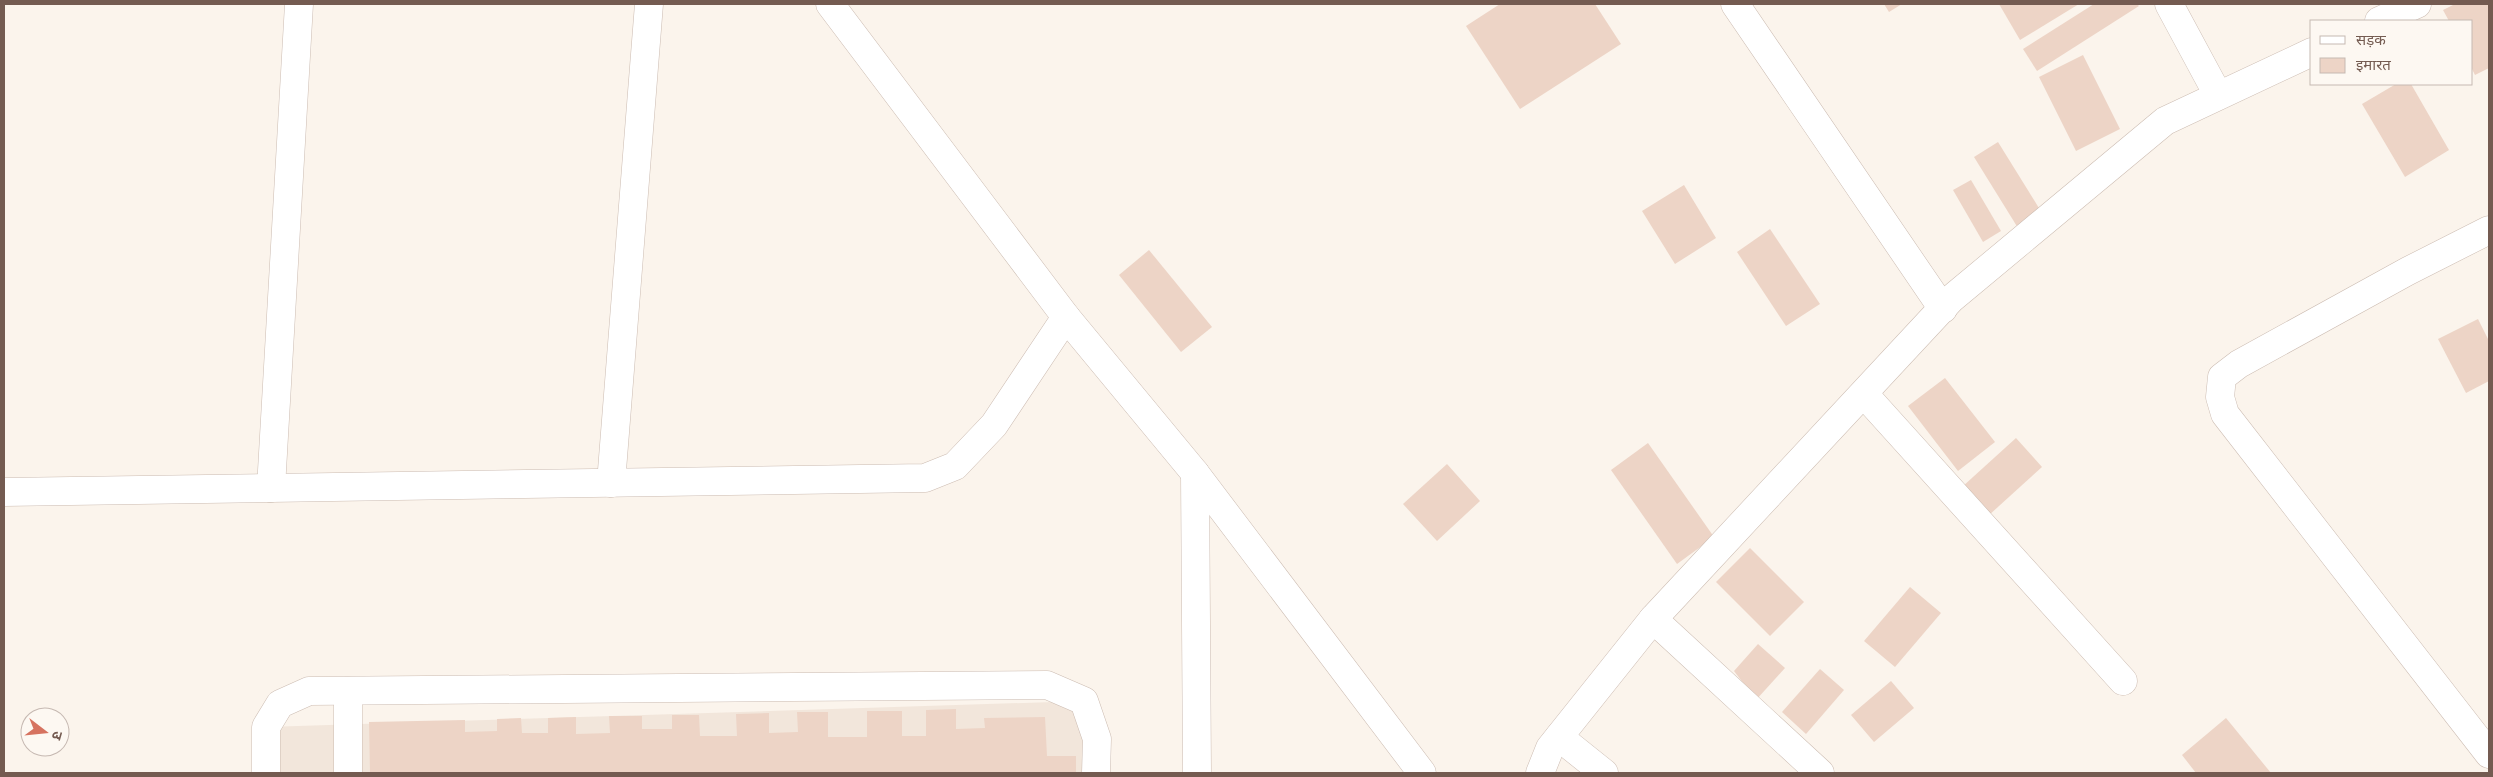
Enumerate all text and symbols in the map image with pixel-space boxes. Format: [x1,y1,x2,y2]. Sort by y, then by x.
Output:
legend [2310,20,2473,85]
text: सड़क [2356,28,2386,51]
text: इमारत [2356,53,2391,76]
north arrow [20,707,70,757]
text: उ [47,729,69,743]

